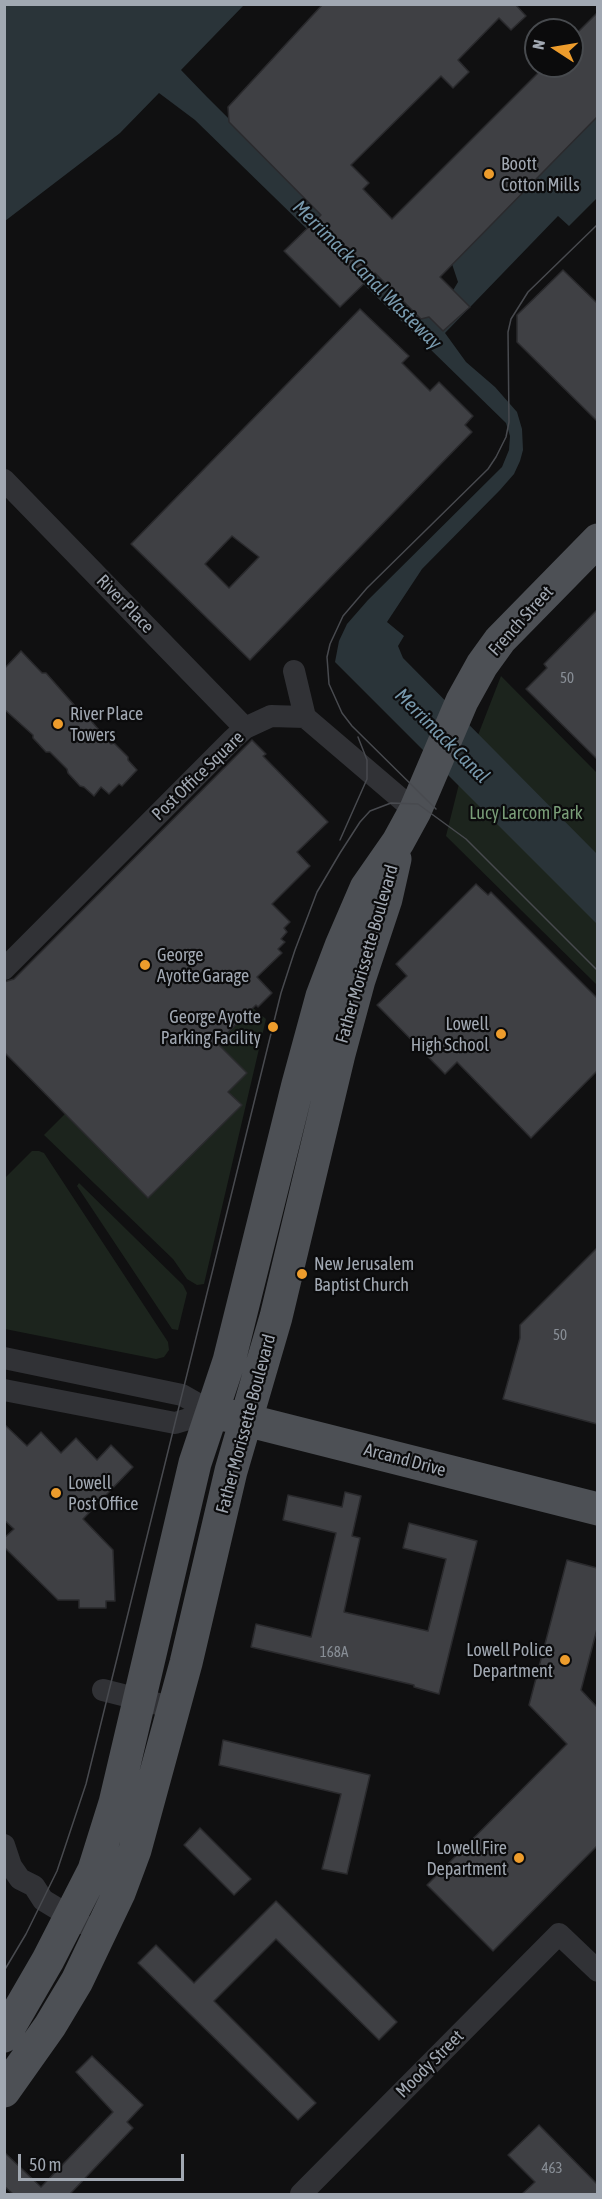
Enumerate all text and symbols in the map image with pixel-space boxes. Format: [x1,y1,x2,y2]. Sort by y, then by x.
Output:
north arrow [524,18,584,78]
text: N [529,38,548,51]
place label: Boott Cotton Mills [501,153,579,195]
marker: Boott Cotton Mills [482,167,496,181]
water label: Merrimack Canal Wasteway [288,196,446,354]
street label: River Place [92,570,158,638]
street label: French Street [484,582,558,660]
house number: 50 [560,669,574,687]
water label: Merrimack Canal [390,684,494,788]
place label: River Place Towers [70,703,143,746]
marker: River Place Towers [51,717,65,731]
street label: Post Office Square [148,727,248,825]
park label: Lucy Larcom Park [469,802,583,824]
street label: Father Morissette Boulevard [331,862,403,1046]
place label: George Ayotte Garage [157,944,249,986]
marker: George Ayotte Garage [138,958,152,972]
place label: George Ayotte Parking Facility [161,1006,261,1048]
place label: Lowell High School [411,1013,489,1056]
marker: George Ayotte Parking Facility [266,1020,280,1034]
marker: Lowell High School [494,1027,508,1041]
place label: New Jerusalem Baptist Church [314,1253,414,1296]
marker: New Jerusalem Baptist Church [295,1267,309,1281]
house number: 50 [553,1326,567,1344]
street label: Father Morissette Boulevard [212,1332,280,1516]
street label: Arcand Drive [362,1439,448,1481]
place label: Lowell Post Office [68,1472,138,1514]
marker: Lowell Post Office [49,1486,63,1500]
place label: Lowell Police Department [466,1639,553,1682]
house number: 168A [320,1643,348,1661]
marker: Lowell Police Department [558,1653,572,1667]
place label: Lowell Fire Department [426,1837,507,1880]
marker: Lowell Fire Department [512,1851,526,1865]
street label: Moody Street [392,2026,468,2102]
scale bar [21,2142,188,2180]
text: 50 m [29,2154,61,2175]
house number: 463 [541,2159,563,2177]

